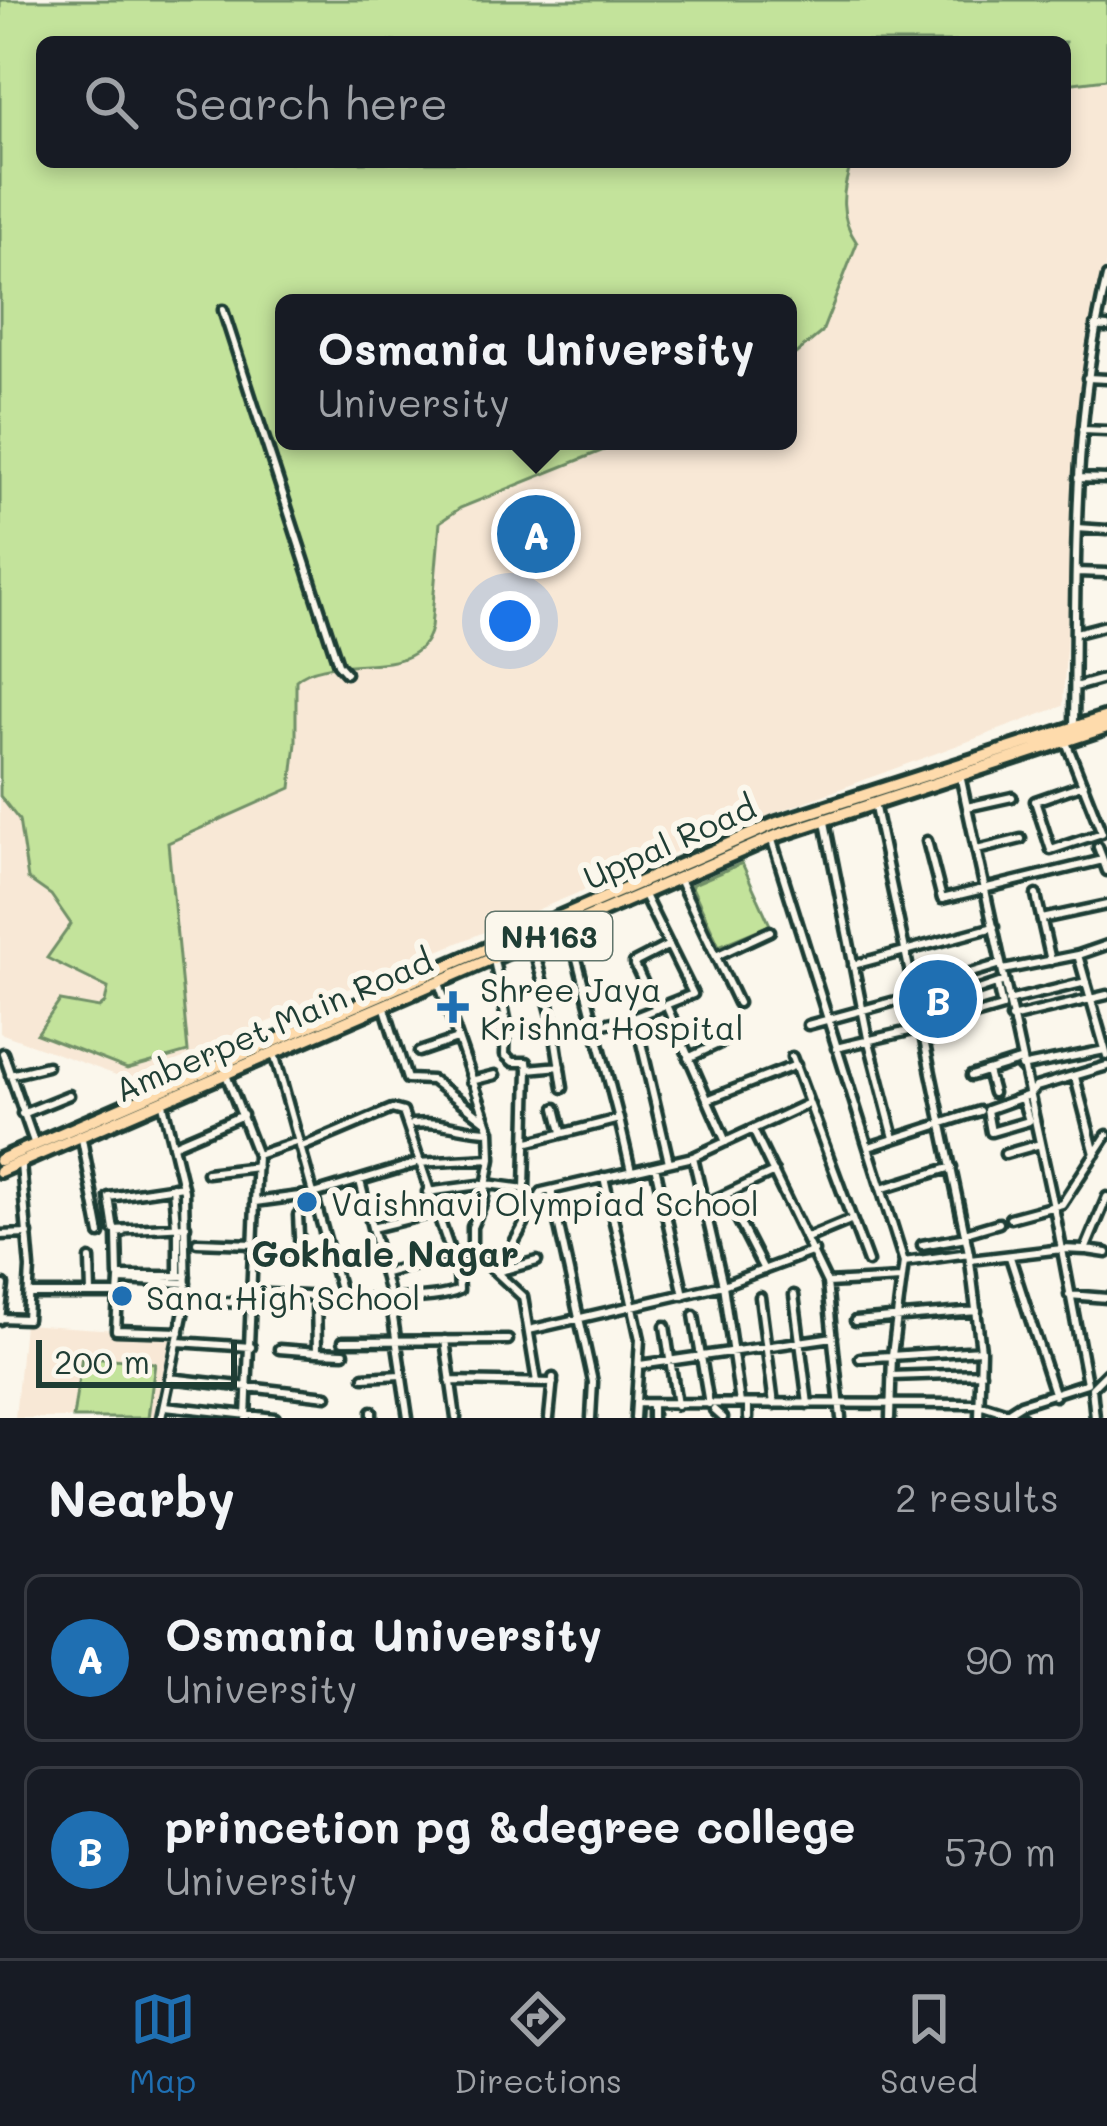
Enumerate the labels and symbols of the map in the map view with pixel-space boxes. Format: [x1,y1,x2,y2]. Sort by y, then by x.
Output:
pin: A [497,489,575,579]
your location [480,591,540,651]
street label: Uppal Road [576,784,762,898]
road number: NH163 [486,912,612,960]
street label: Amberpet Main Road [108,938,438,1110]
pin: B [899,954,977,1044]
place label: Shree Jaya Krishna Hospital [480,967,744,1048]
marker: Shree Jaya Krishna Hospital [437,991,469,1023]
place label: Vaishnavi Olympiad School [331,1181,759,1225]
marker: Vaishnavi Olympiad School [294,1189,320,1215]
district label: Gokhale Nagar [251,1229,519,1276]
place label: Sana High School [146,1275,421,1318]
marker: Sana High School [109,1283,135,1309]
scale bar [36,1334,237,1387]

